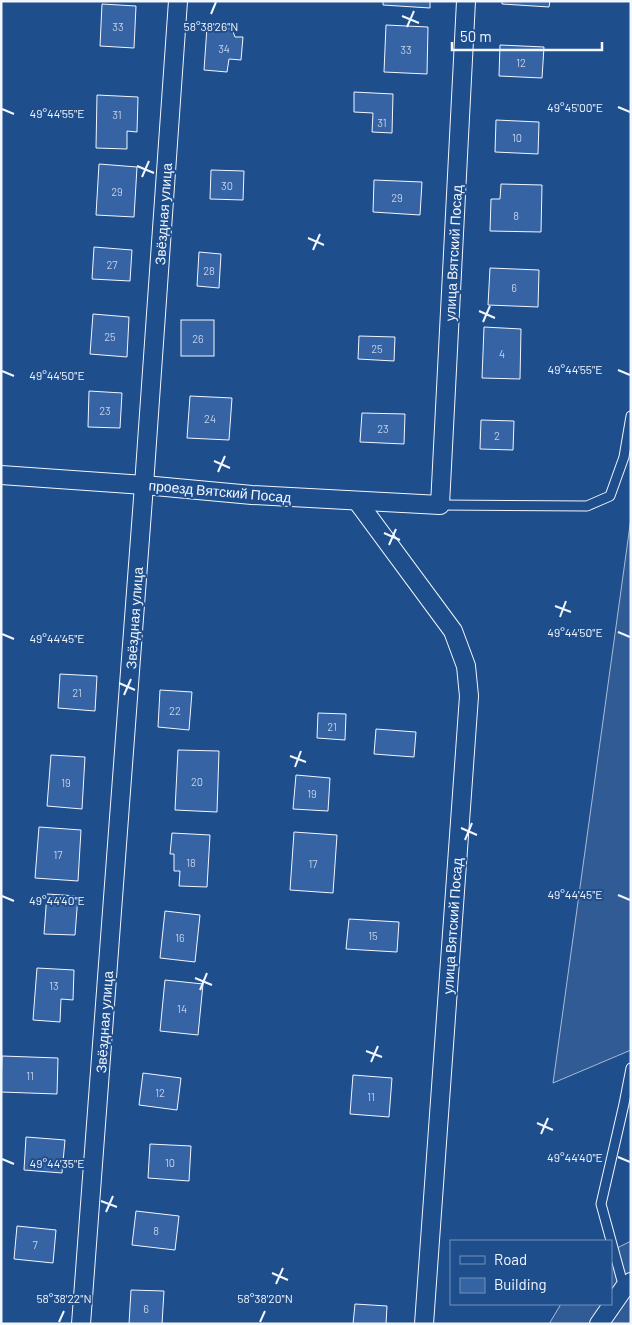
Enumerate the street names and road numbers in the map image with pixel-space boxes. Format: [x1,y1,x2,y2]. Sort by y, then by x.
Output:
street label: Звёздная улица [151,162,175,266]
street label: улица Вятский Посад [441,184,465,322]
street label: проезд Вятский Посад [148,476,292,506]
street label: Звёздная улица [122,566,146,670]
street label: улица Вятский Посад [439,857,465,995]
street label: Звёздная улица [92,970,116,1074]

